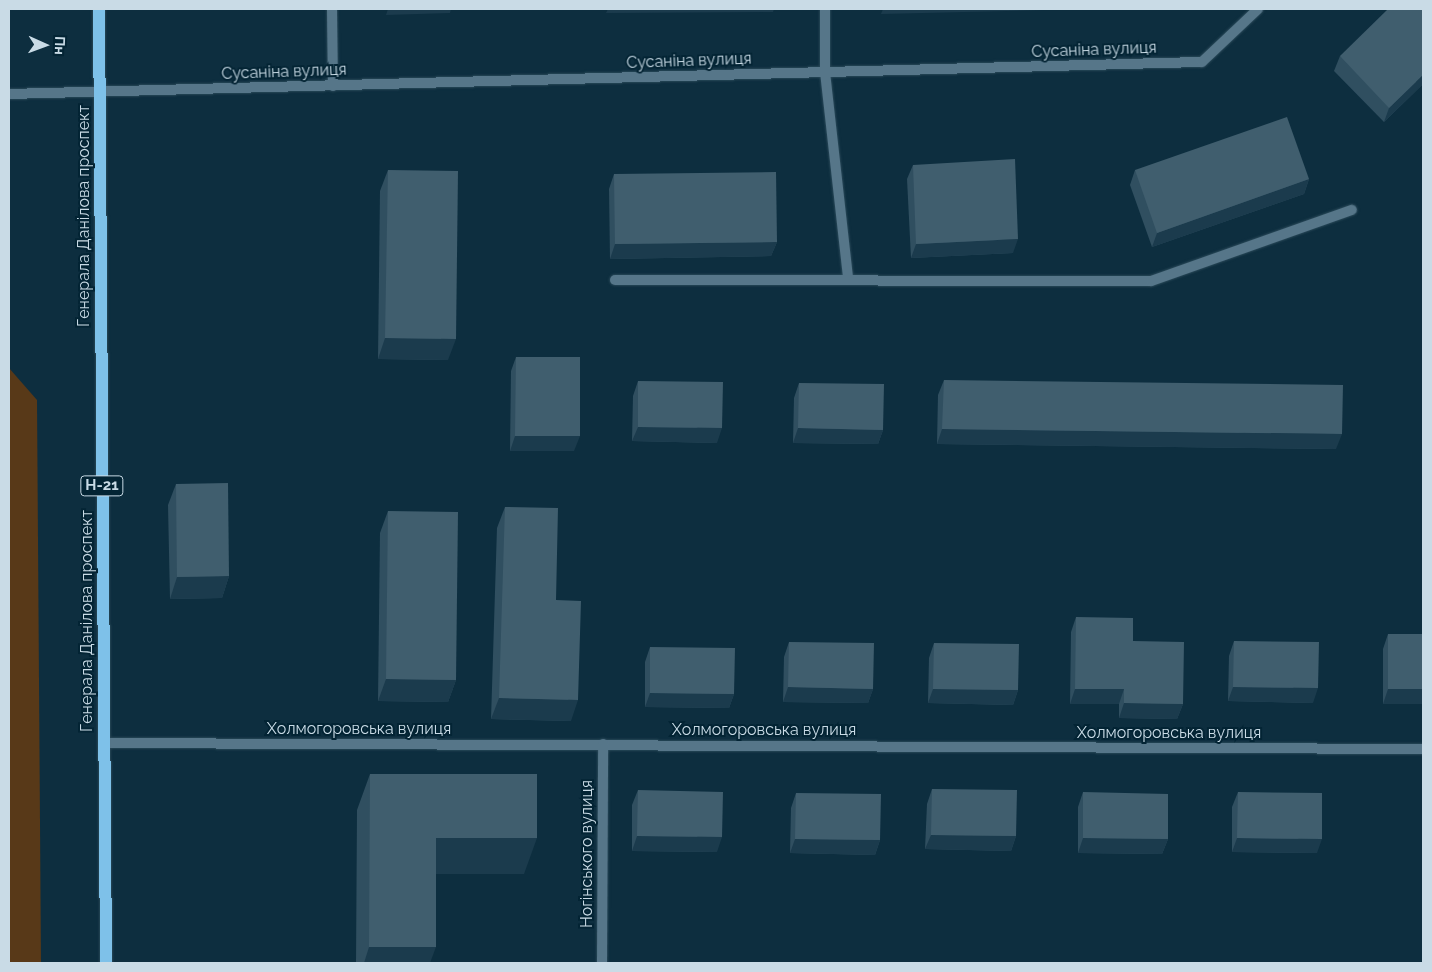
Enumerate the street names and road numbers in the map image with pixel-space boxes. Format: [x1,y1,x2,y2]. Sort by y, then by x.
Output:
street label: Сусаніна вулиця [1031,38,1157,62]
street label: Сусаніна вулиця [626,49,752,73]
street label: Сусаніна вулиця [221,60,347,84]
street label: Генерала Данілова проспект [74,105,94,327]
road number: Н-21 [80,474,124,498]
street label: Генерала Данілова проспект [77,510,97,732]
street label: Холмогоровська вулиця [267,719,451,739]
street label: Холмогоровська вулиця [672,720,856,740]
street label: Холмогоровська вулиця [1077,723,1261,743]
street label: Ногінського вулиця [577,780,597,928]

